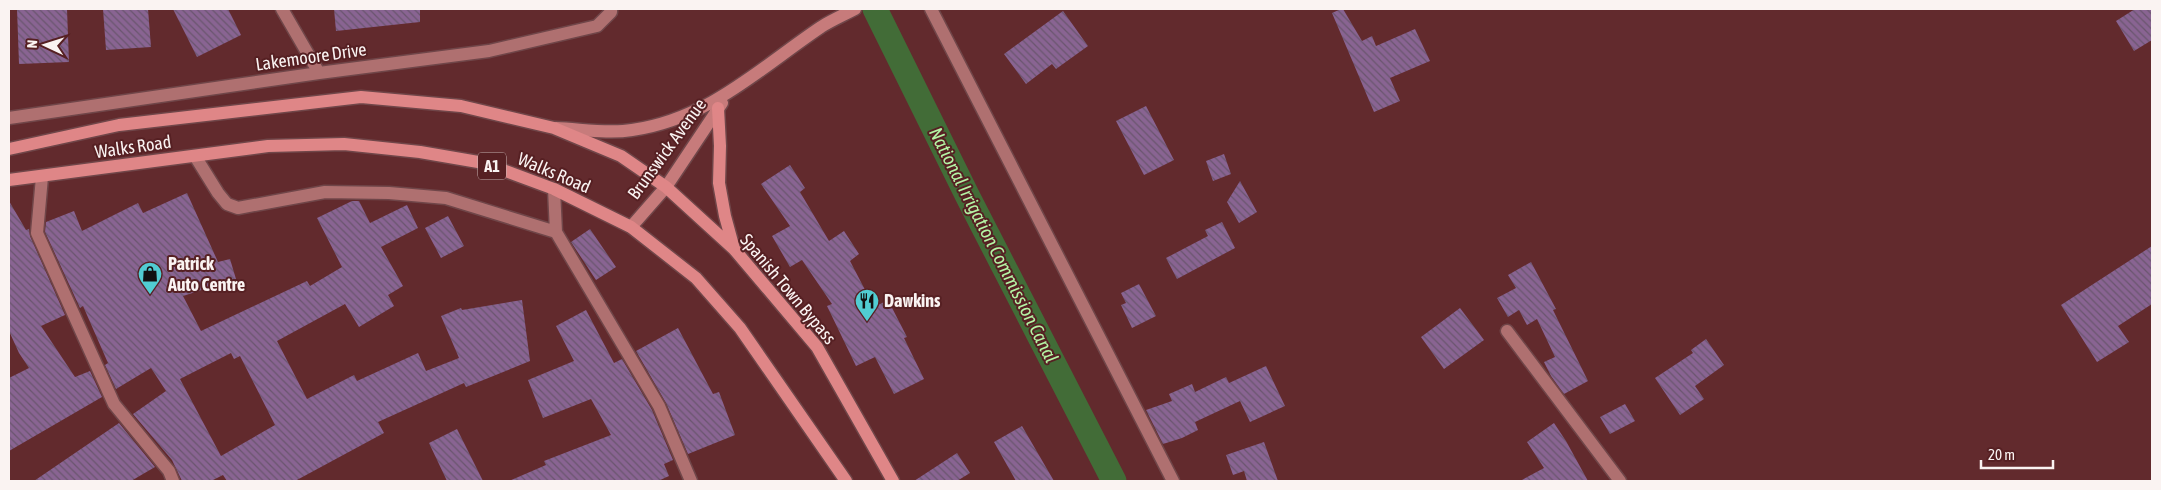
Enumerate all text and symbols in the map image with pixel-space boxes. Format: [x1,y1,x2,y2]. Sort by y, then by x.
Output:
north arrow [20,20,70,70]
street label: Lakemoore Drive [254,38,368,75]
text: N [24,39,40,49]
street label: Brunswick Avenue [623,94,710,203]
water label: National Irrigation Commission Canal [925,124,1063,366]
street label: Walks Road [93,131,172,162]
street label: Walks Road [515,148,594,197]
road number: A1 [478,153,506,180]
street label: Spanish Town Bypass [736,229,841,348]
place label: Patrick Auto Centre [167,253,245,295]
shop icon: Patrick Auto Centre [137,261,163,295]
restaurant icon: Dawkins [854,288,880,322]
place label: Dawkins [884,290,941,311]
scale bar [1981,438,2054,470]
text: 20 m [1988,446,2015,463]

